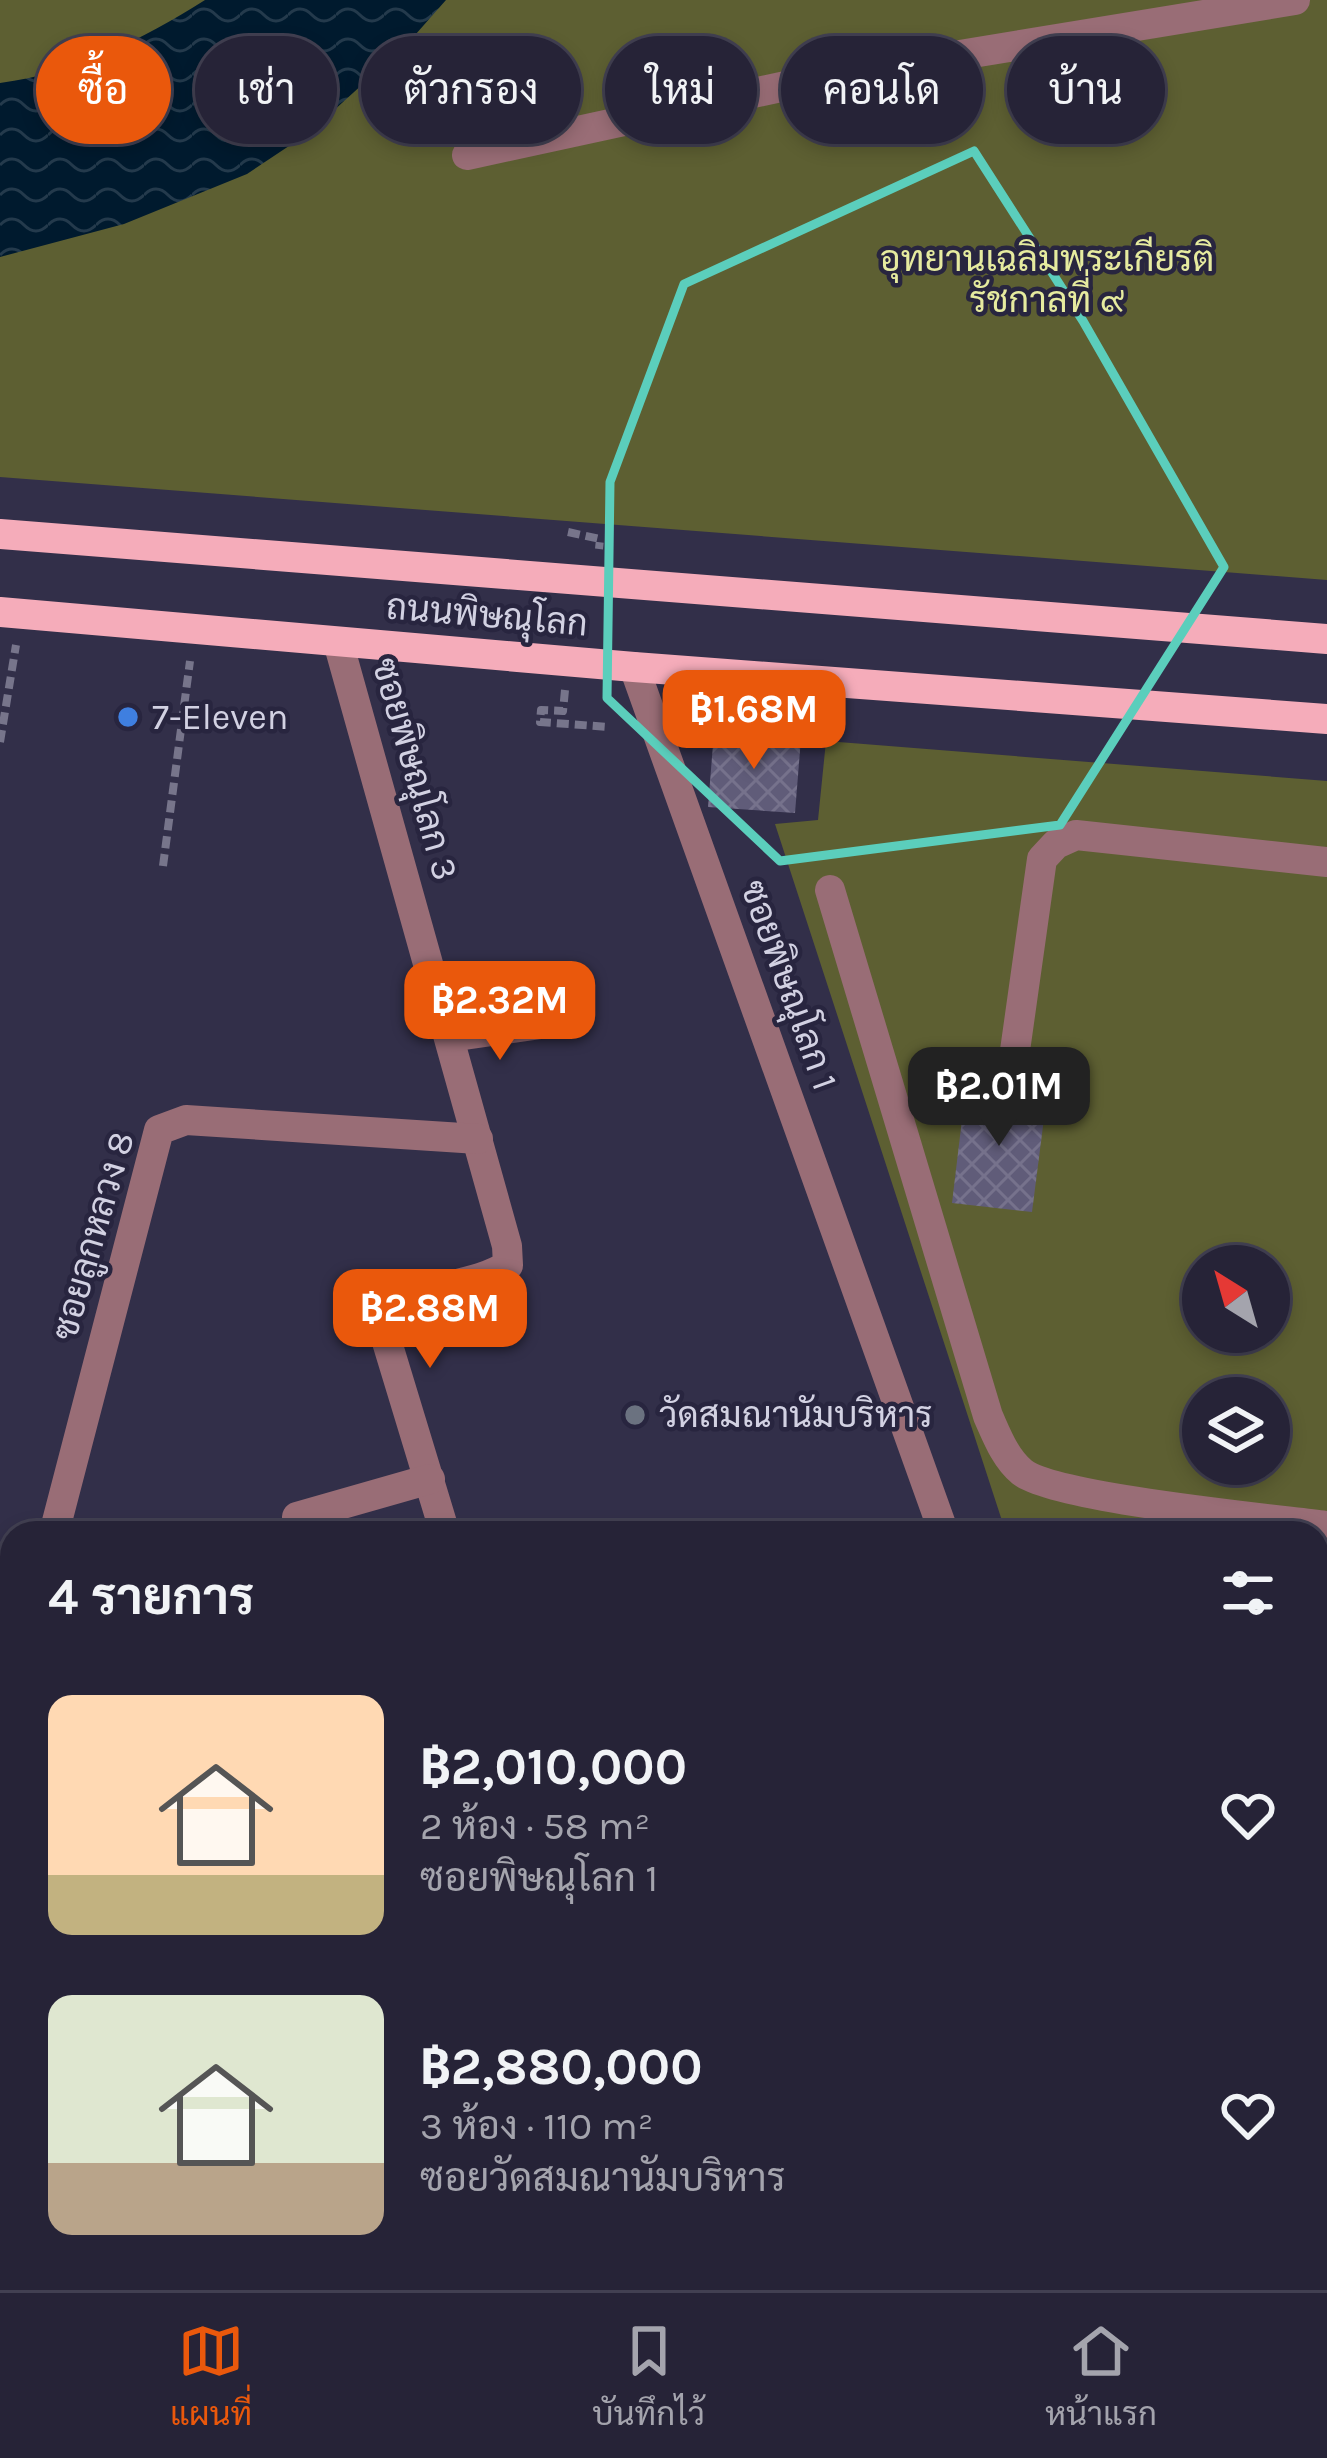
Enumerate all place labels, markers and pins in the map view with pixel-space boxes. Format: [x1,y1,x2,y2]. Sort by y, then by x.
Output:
pin: ฿1.68M [656,670,852,772]
place label: 7-Eleven [152,696,289,738]
marker: 7-Eleven [115,704,141,730]
pin: ฿2.32M [402,961,598,1063]
pin: ฿2.01M [901,1047,1097,1149]
pin: ฿2.88M [332,1269,528,1371]
place label: วัดสมณานัมบริหาร [659,1394,933,1436]
marker: วัดสมณานัมบริหาร [622,1402,648,1428]

